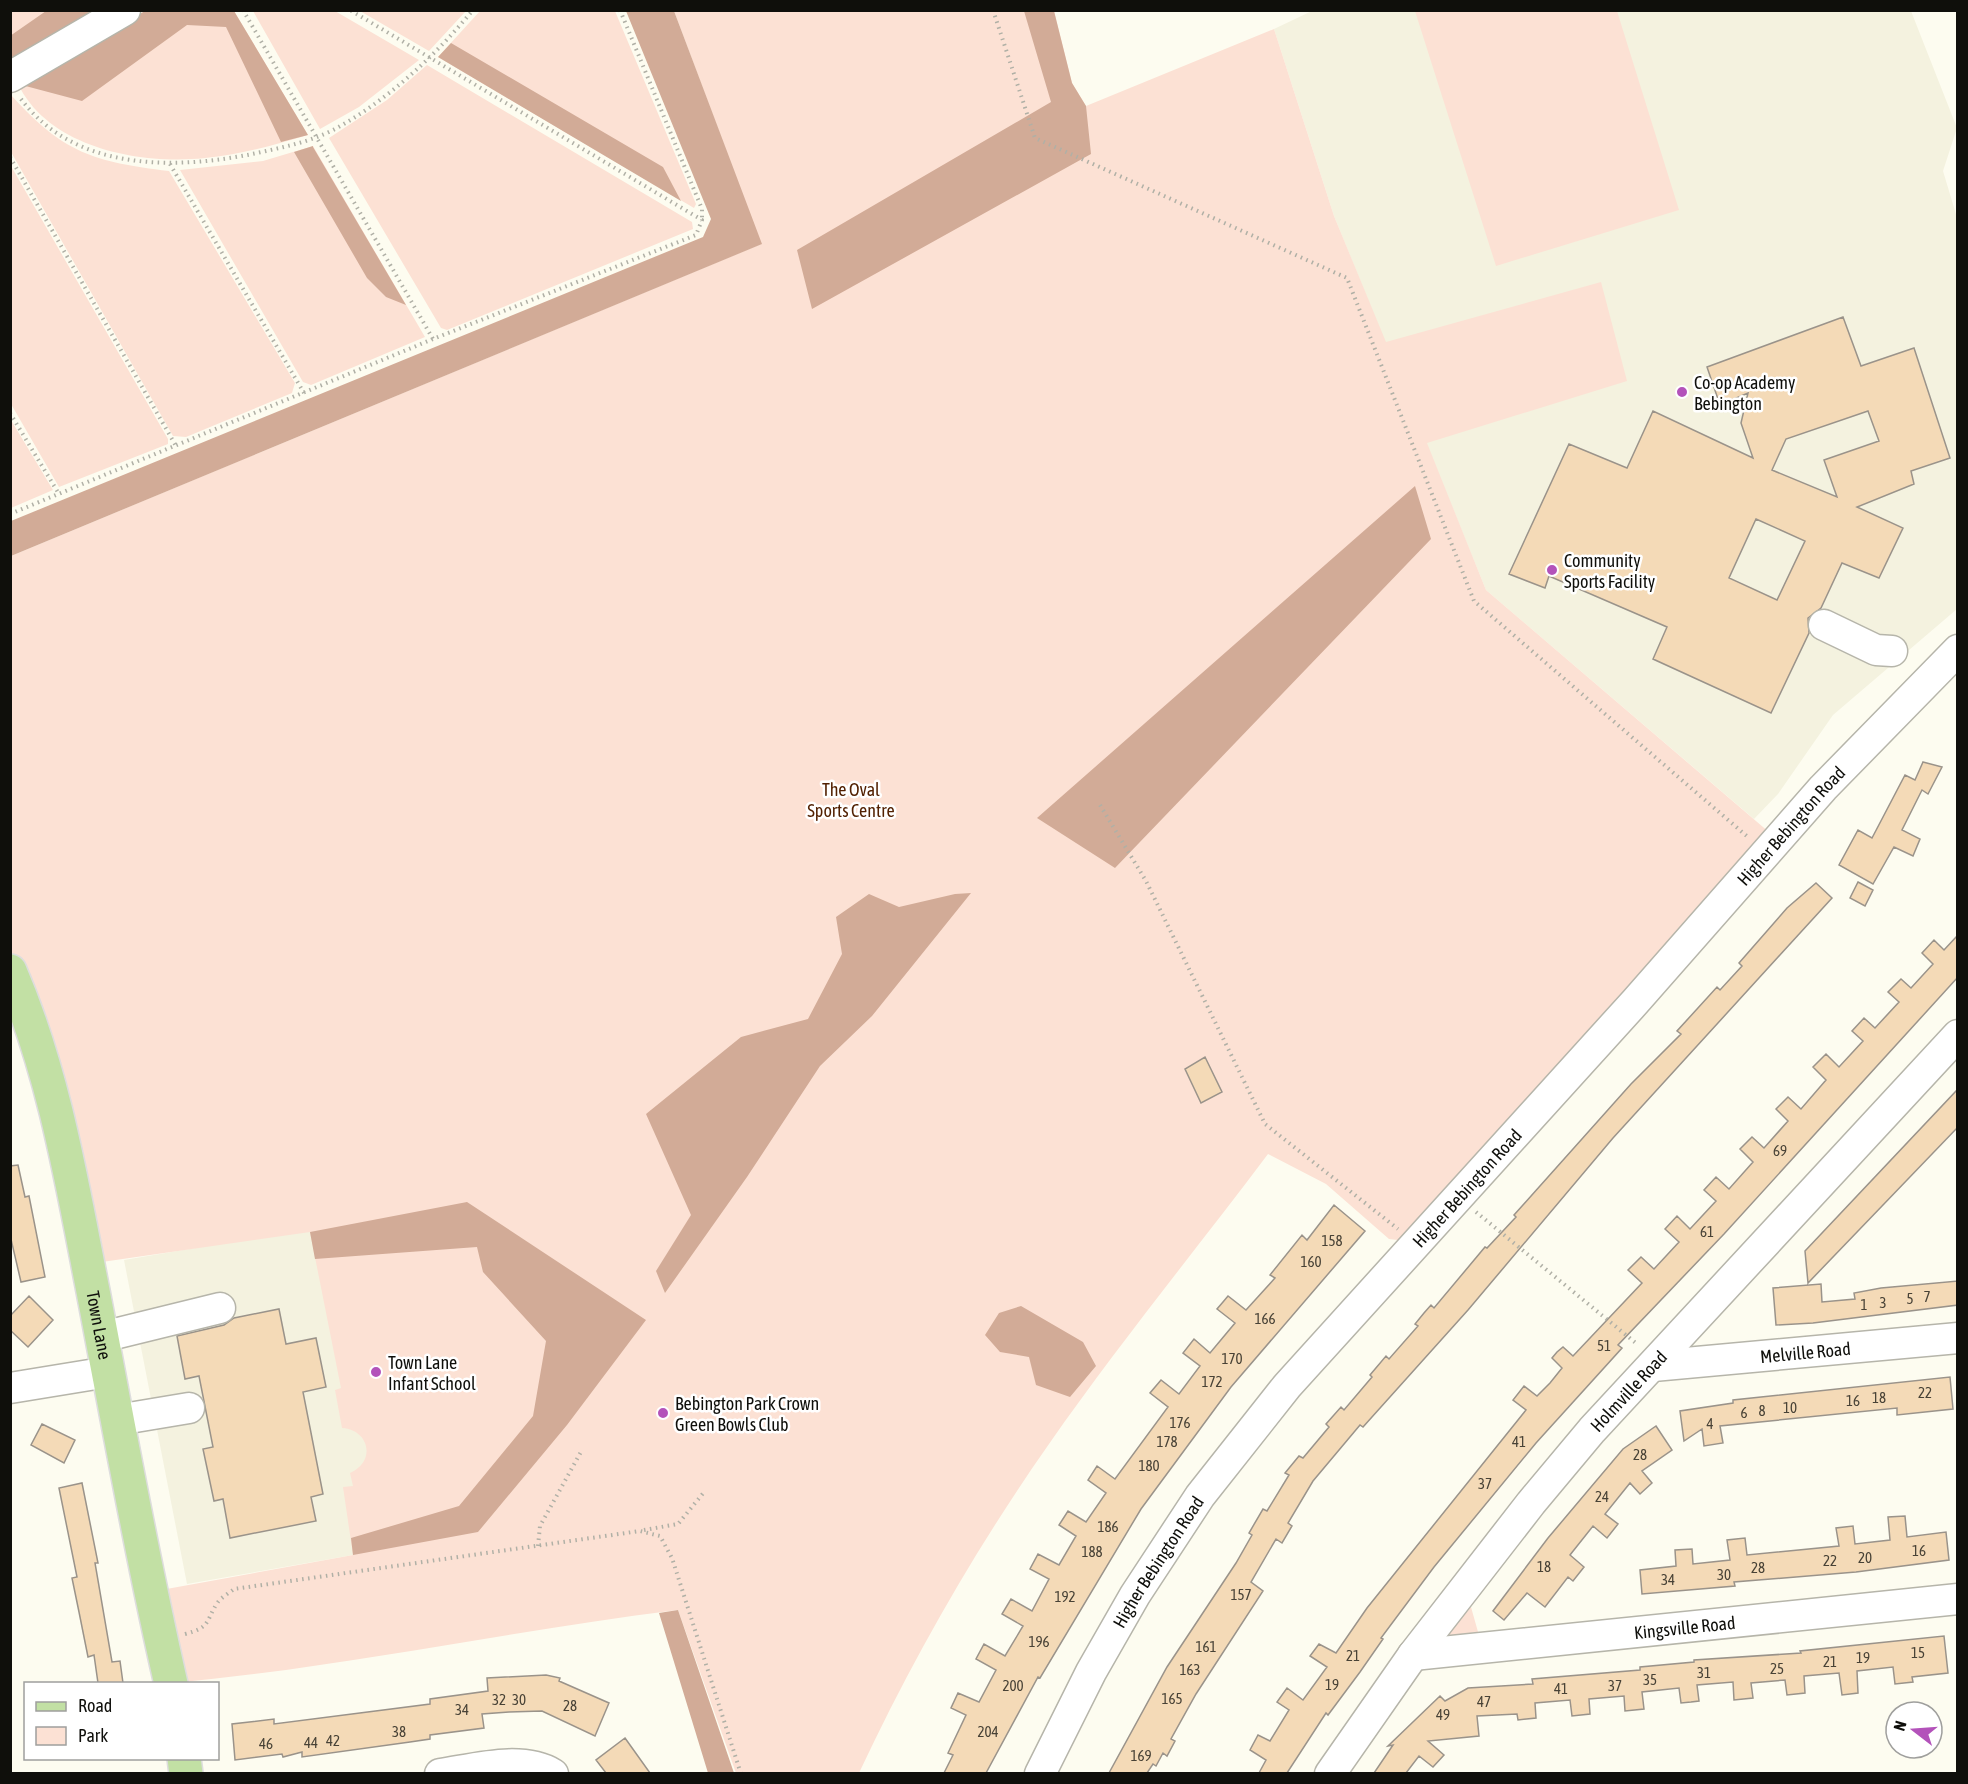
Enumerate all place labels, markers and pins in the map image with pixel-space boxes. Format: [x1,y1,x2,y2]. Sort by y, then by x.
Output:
place label: Co-op Academy Bebington [1694,372,1795,414]
marker: Co-op Academy Bebington [1675,385,1689,399]
place label: Community Sports Facility [1564,550,1655,592]
marker: Community Sports Facility [1545,563,1559,577]
place label: Town Lane Infant School [388,1352,476,1394]
marker: Town Lane Infant School [369,1365,383,1379]
place label: Bebington Park Crown Green Bowls Club [675,1393,819,1435]
marker: Bebington Park Crown Green Bowls Club [656,1406,670,1420]

